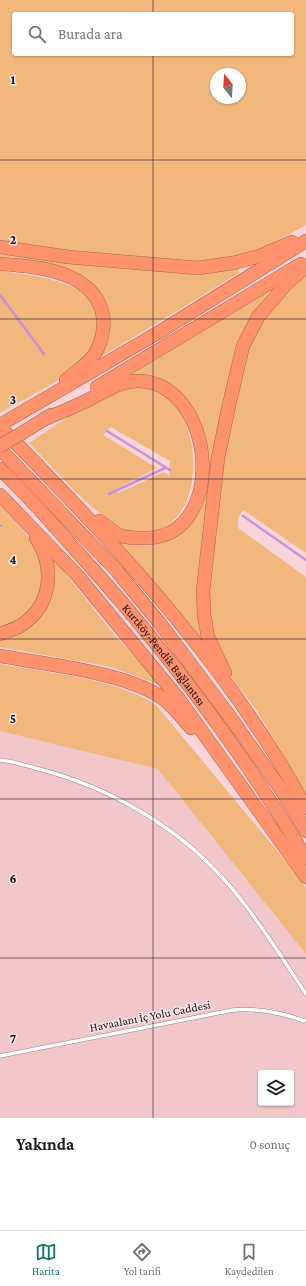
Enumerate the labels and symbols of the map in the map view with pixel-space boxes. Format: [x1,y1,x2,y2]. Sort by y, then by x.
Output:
north arrow [210,68,246,104]
text: 1 [11,72,16,87]
text: 2 [10,232,17,247]
text: 3 [10,392,16,407]
text: 4 [9,552,17,567]
street label: Kurtköy-Pendik Bağlantısı [119,601,209,708]
text: 5 [10,711,16,726]
text: 6 [9,871,17,886]
street label: Havaalanı İç Yolu Caddesi [88,997,212,1035]
text: 7 [10,1031,16,1046]

